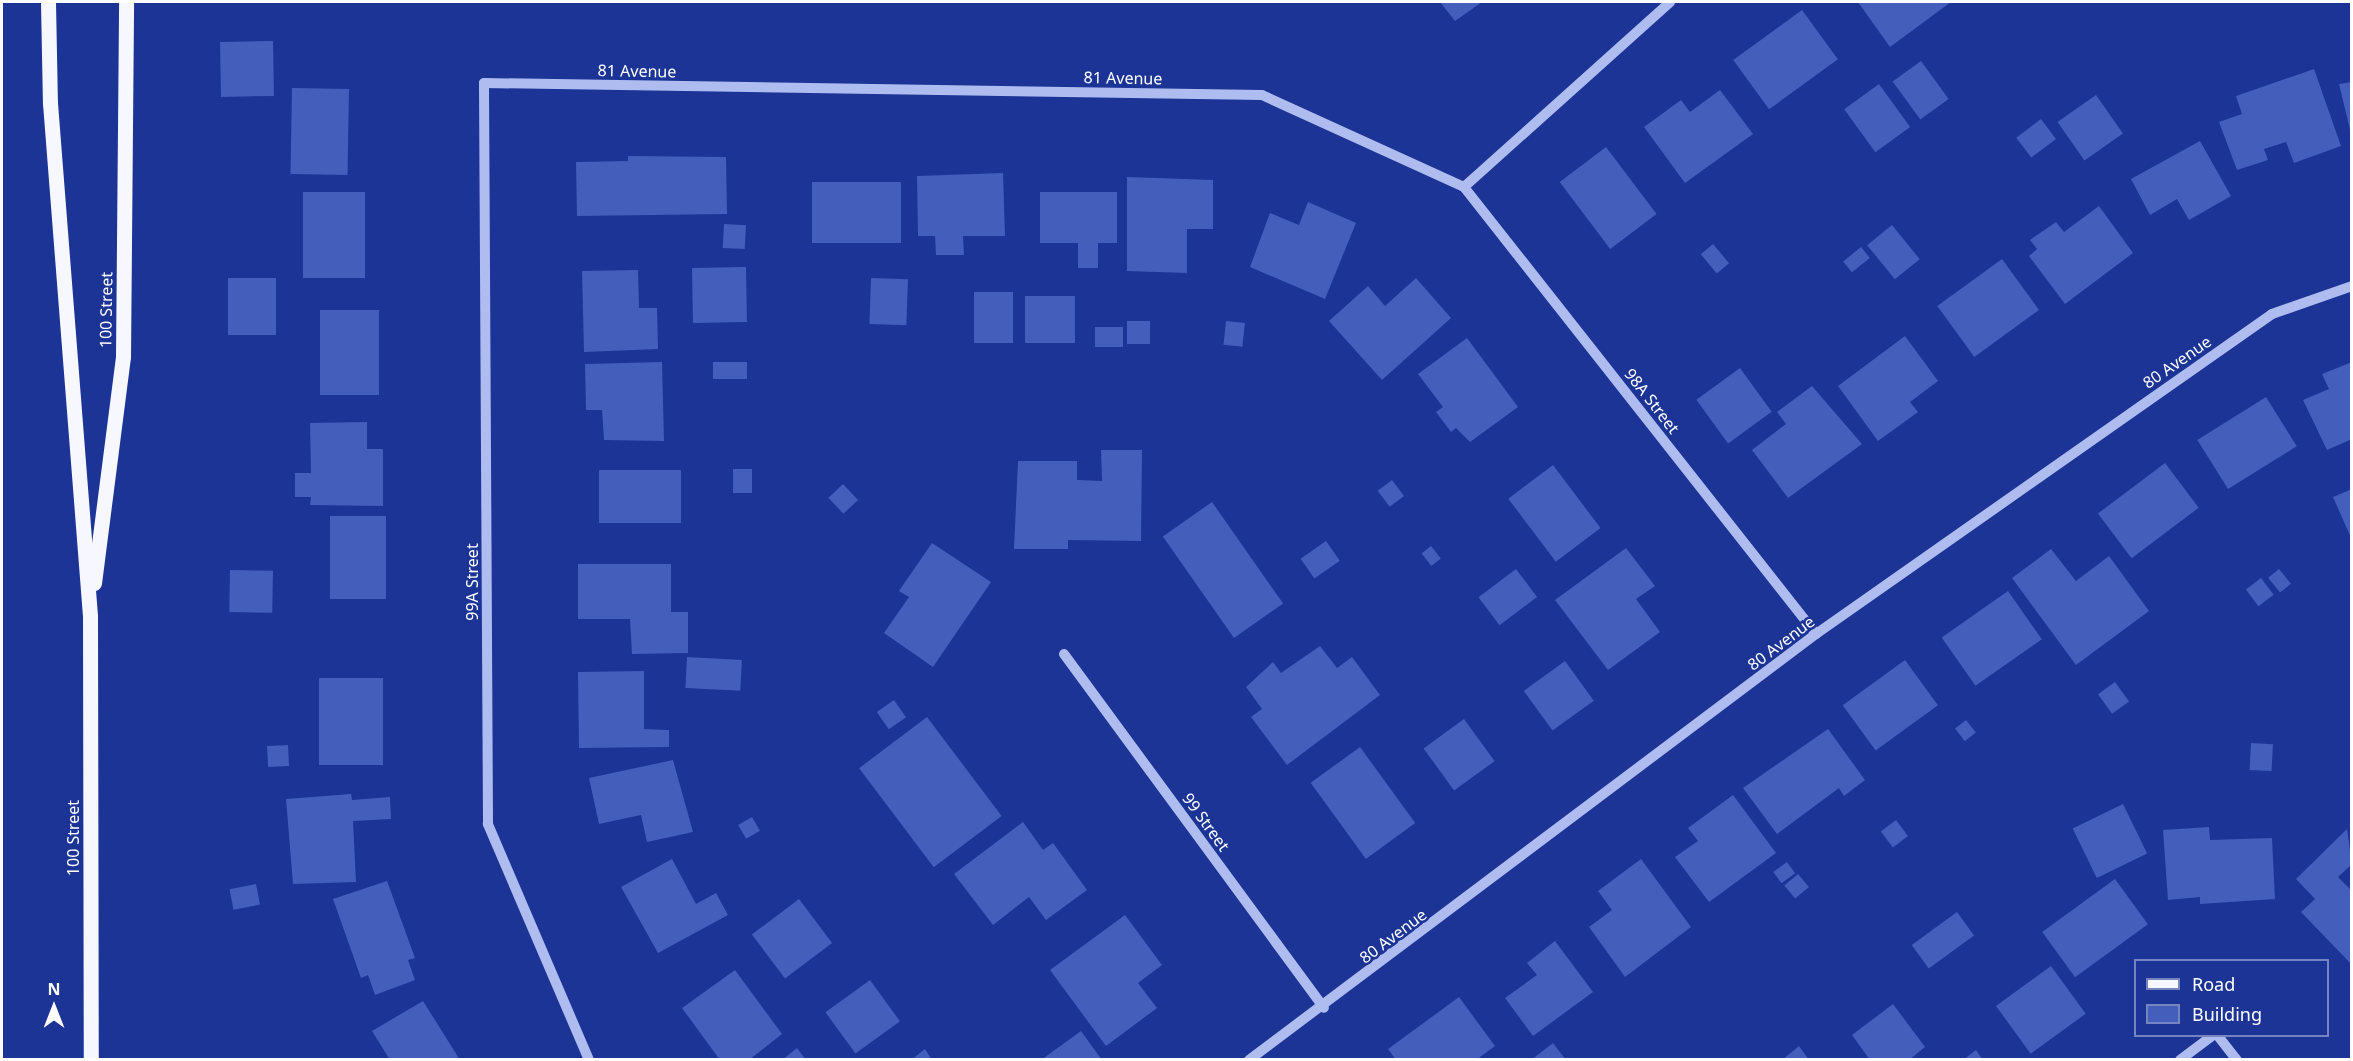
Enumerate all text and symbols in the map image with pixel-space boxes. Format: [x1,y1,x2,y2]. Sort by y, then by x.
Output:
street label: 81 Avenue [598,61,676,81]
street label: 81 Avenue [1084,68,1162,88]
street label: 100 Street [96,272,116,348]
street label: 80 Avenue [2139,332,2215,392]
street label: 98A Street [1621,365,1683,437]
street label: 99A Street [462,543,482,621]
street label: 80 Avenue [1744,612,1818,674]
street label: 99 Street [1179,789,1233,855]
street label: 100 Street [63,800,83,876]
street label: 80 Avenue [1356,905,1430,967]
legend [2134,959,2329,1037]
text: Road [2192,972,2235,996]
north arrow [24,977,84,1037]
text: N [47,978,61,1000]
text: Building [2192,1002,2262,1026]

